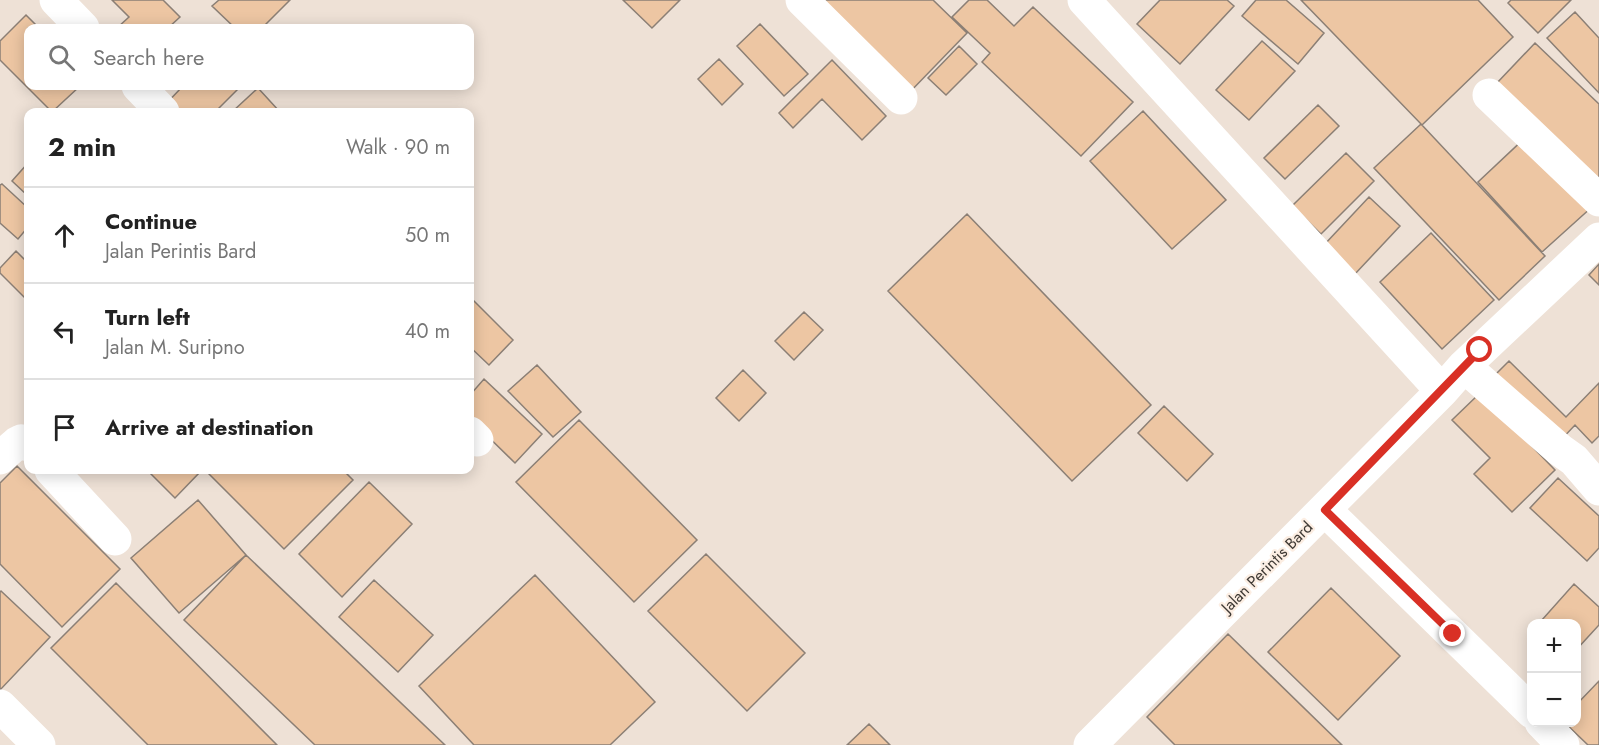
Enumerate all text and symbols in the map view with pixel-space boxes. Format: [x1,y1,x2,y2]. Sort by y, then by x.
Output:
search box [24,24,474,90]
icon: search [45,41,78,74]
text: Search here [93,41,204,73]
text: 2 min [48,128,116,166]
text: Walk · 90 m [346,133,450,162]
text: Continue [105,205,197,237]
icon: ahead [48,219,81,252]
text: 50 m [405,221,450,250]
text: Jalan Perintis Bard [105,237,256,266]
text: Turn left [105,301,190,333]
icon: left [48,315,81,348]
text: 40 m [405,317,450,346]
text: Jalan M. Suripno [105,333,245,362]
route start [1466,336,1492,362]
icon: arrive [48,411,81,444]
text: Arrive at destination [105,411,314,443]
street label: Jalan Perintis Bard [1215,516,1318,619]
map controls [1527,619,1581,727]
button: + [1527,619,1581,673]
route end [1439,620,1465,646]
button: − [1527,673,1581,727]

